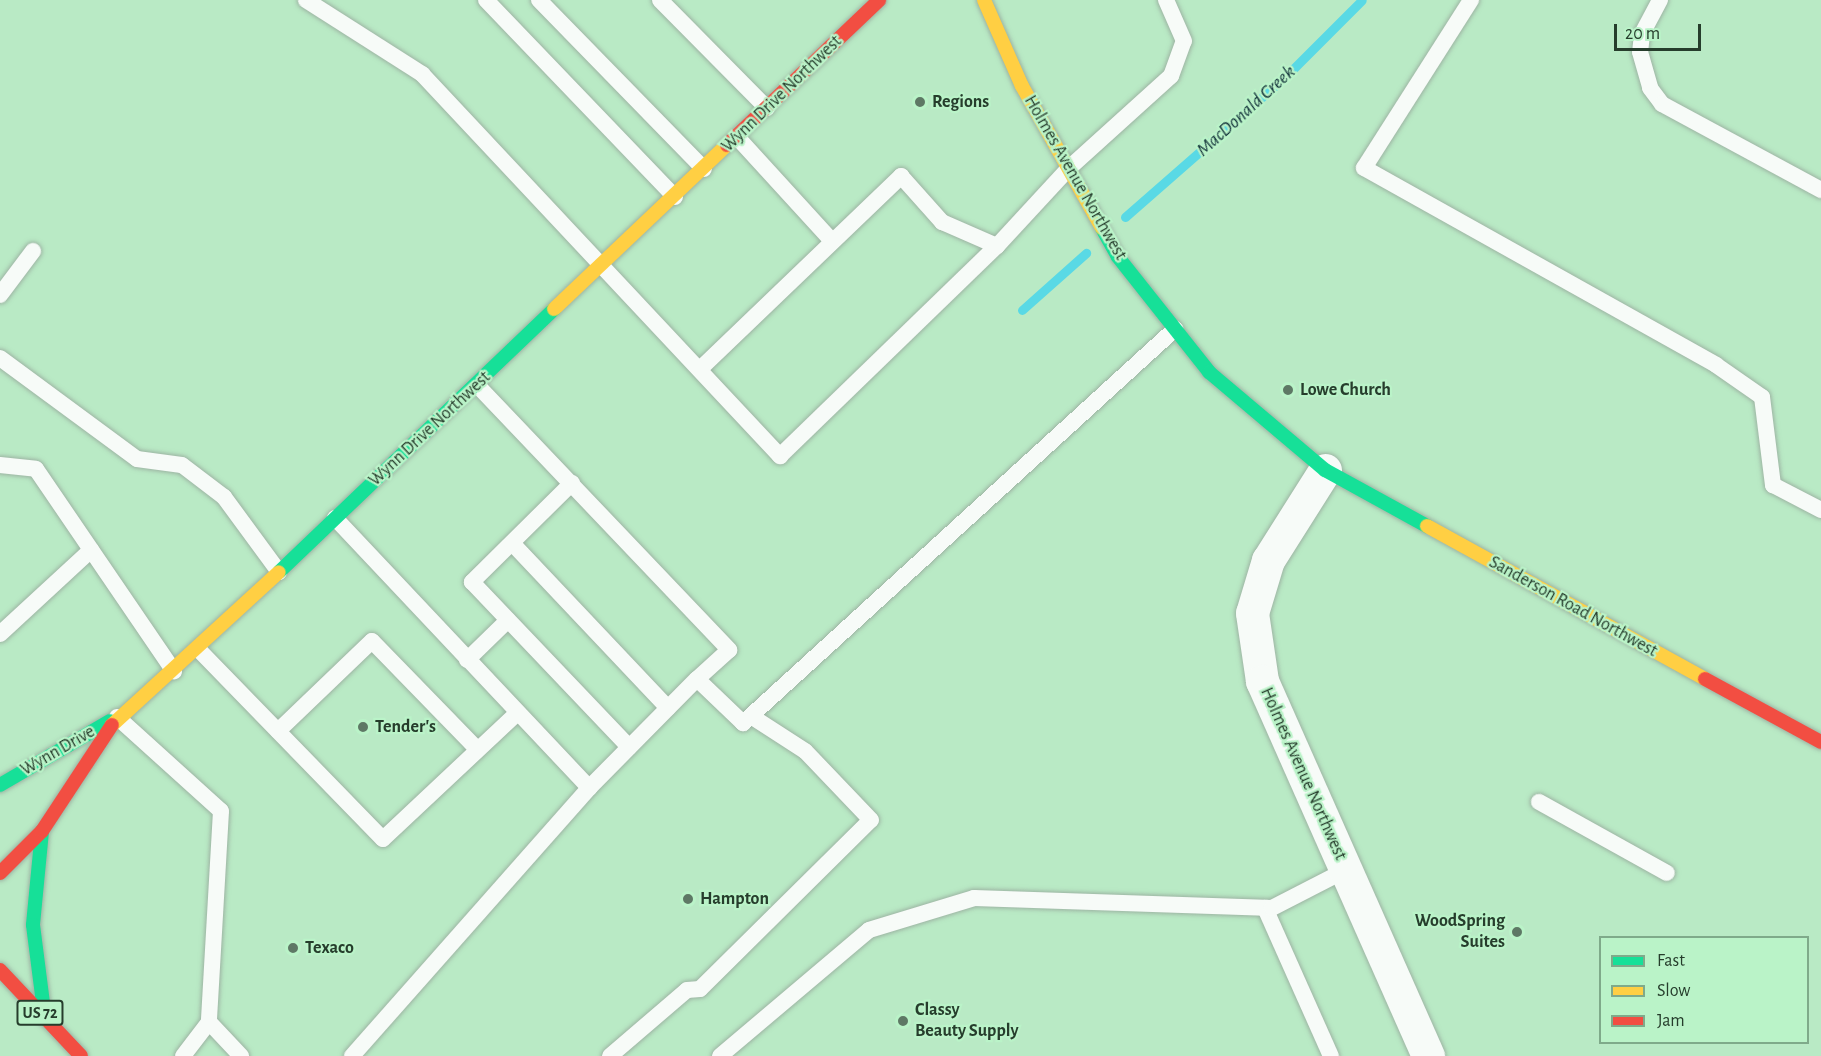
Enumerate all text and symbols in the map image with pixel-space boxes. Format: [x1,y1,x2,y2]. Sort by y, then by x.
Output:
scale bar [1617,12,1704,50]
text: 20 m [1625,25,1660,43]
street label: Wynn Drive Northwest [717,31,847,157]
water label: MacDonald Creek [1191,60,1301,162]
place label: Regions [932,91,989,113]
street label: Holmes Avenue Northwest [1019,92,1131,264]
marker: Regions [913,95,927,109]
street label: Wynn Drive Northwest [365,367,495,491]
place label: Lowe Church [1300,379,1391,401]
marker: Lowe Church [1281,383,1295,397]
street label: Sanderson Road Northwest [1485,552,1661,662]
street label: Holmes Avenue Northwest [1255,684,1351,864]
place label: Tender's [375,716,436,738]
marker: Tender's [356,720,370,734]
street label: Wynn Drive [17,721,99,781]
place label: Hampton [700,888,769,910]
marker: Hampton [681,892,695,906]
place label: WoodSpring Suites [1415,911,1505,954]
marker: WoodSpring Suites [1510,925,1524,939]
legend [1599,936,1809,1044]
place label: Texaco [305,937,354,959]
marker: Texaco [286,941,300,955]
text: Fast [1657,952,1685,970]
text: Slow [1657,982,1690,1000]
road number: US 72 [16,1000,64,1026]
place label: Classy Beauty Supply [915,1000,1018,1042]
text: Jam [1657,1012,1685,1030]
marker: Classy Beauty Supply [896,1014,910,1028]

